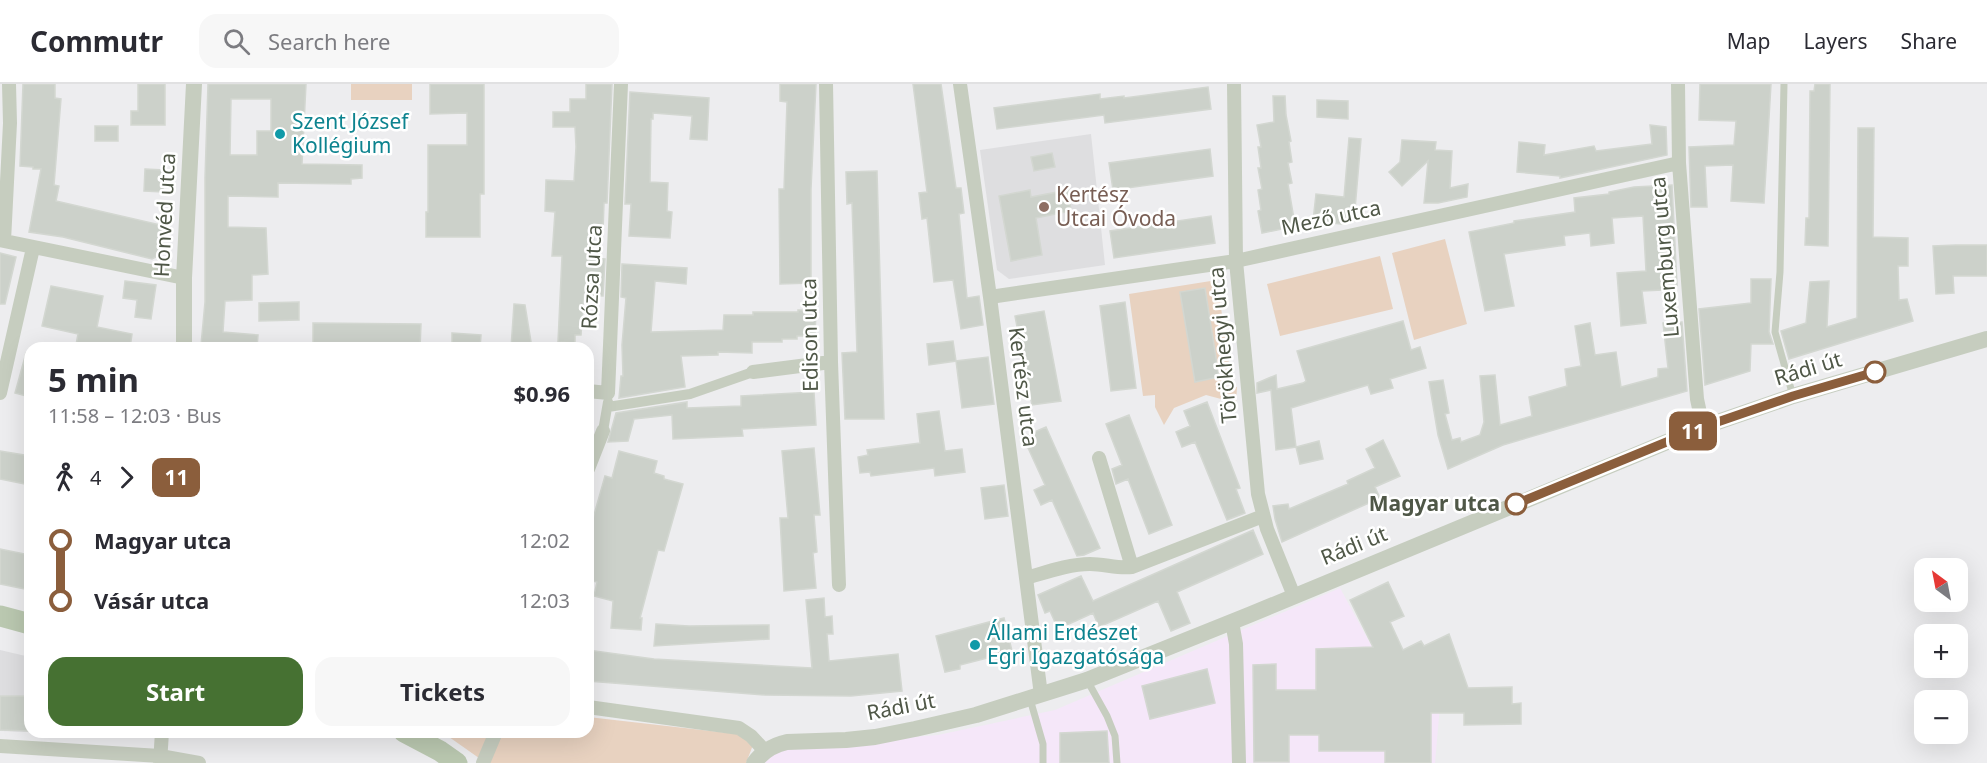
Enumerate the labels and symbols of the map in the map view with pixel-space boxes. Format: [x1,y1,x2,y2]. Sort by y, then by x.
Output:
place label: Szent József Kollégium [292,107,410,159]
marker: Szent József Kollégium [273,127,287,141]
street label: Honvéd utca [147,152,181,278]
street label: Luxemburg utca [1643,176,1685,339]
place label: Kertész Utcai Óvoda [1056,180,1176,232]
street label: Mező utca [1278,193,1383,241]
marker: Kertész Utcai Óvoda [1037,200,1051,214]
street label: Rózsa utca [574,224,608,330]
street label: Törökhegyi utca [1201,266,1243,424]
street label: Edison utca [794,278,824,392]
street label: Kertész utca [1003,325,1045,449]
street label: Rádi út [1771,344,1845,392]
unlabelled marker [1864,361,1886,383]
line badge: 11 [1666,412,1720,450]
place label: Magyar utca [1369,489,1500,517]
marker: Magyar utca [1505,493,1527,515]
street label: Rádi út [1316,519,1391,571]
north arrow [1914,558,1968,612]
place label: Állami Erdészet Egri Igazgatósága [987,618,1164,670]
marker: Állami Erdészet Egri Igazgatósága [968,638,982,652]
street label: Rádi út [864,686,938,726]

